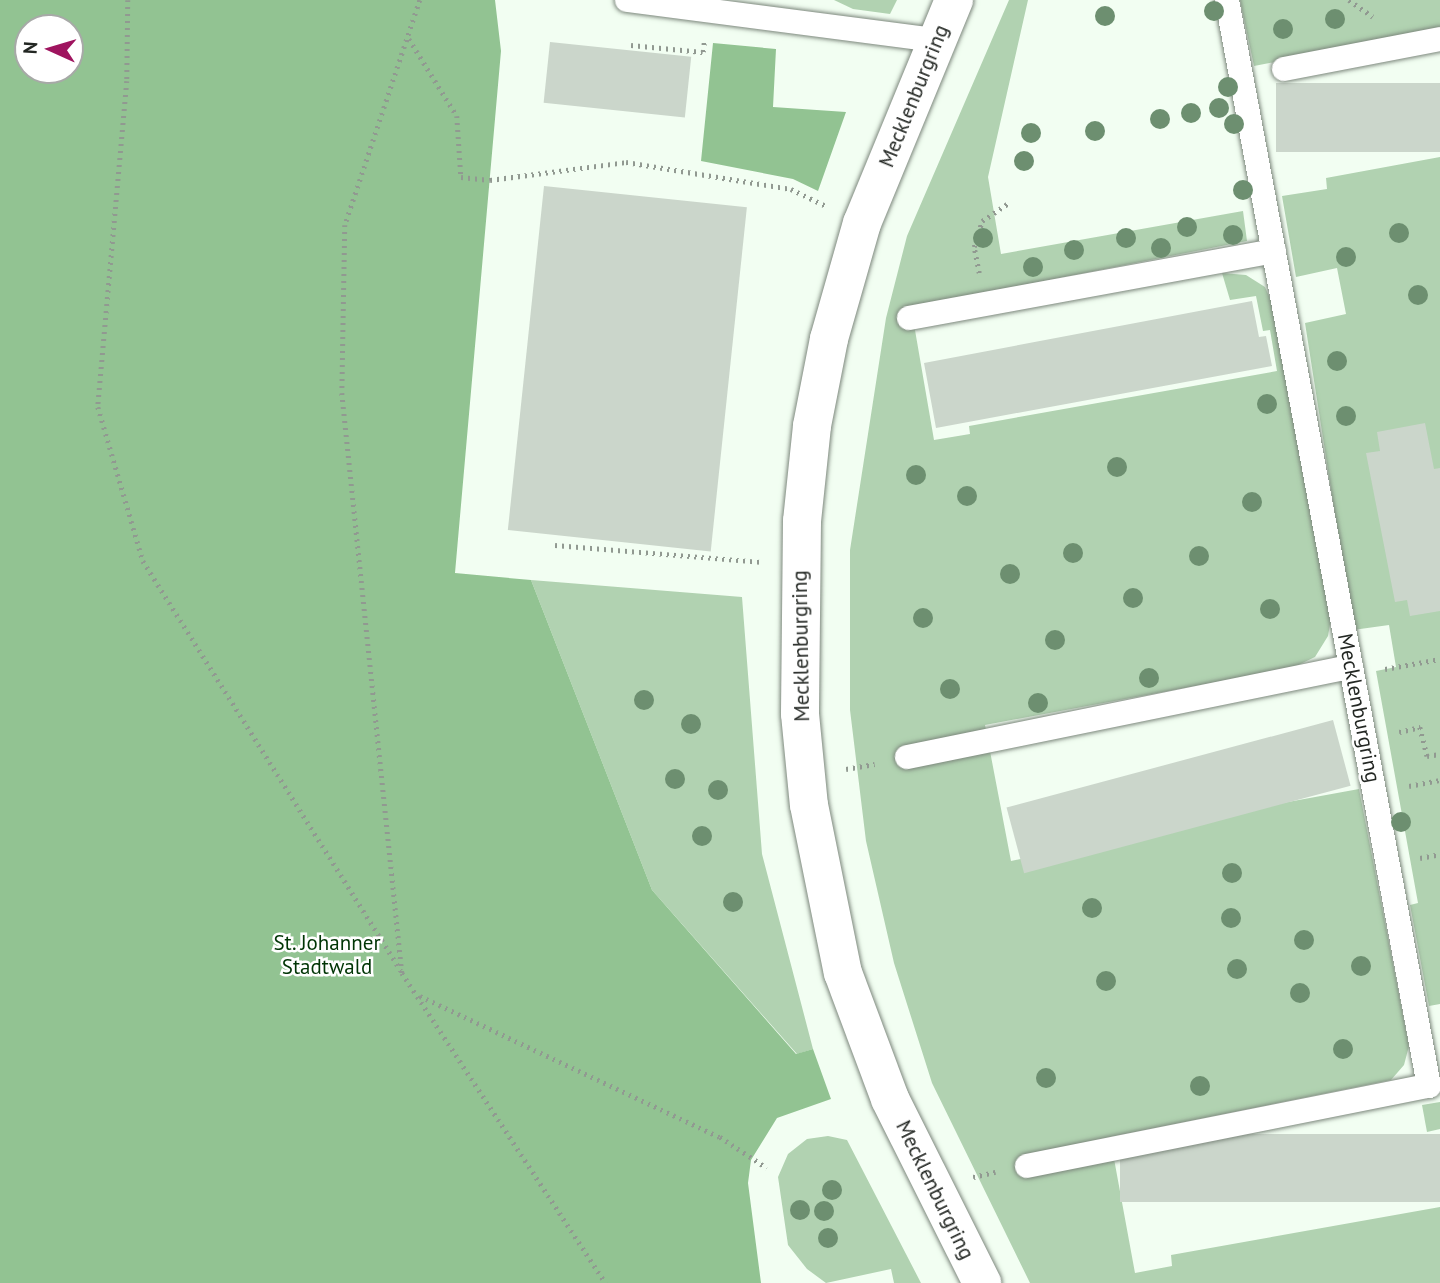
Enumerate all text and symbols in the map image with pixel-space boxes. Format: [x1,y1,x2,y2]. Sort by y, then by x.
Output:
north arrow [14,14,84,84]
street label: Mecklenburgring [874,21,954,171]
text: N [18,41,42,55]
street label: Mecklenburgring [787,570,815,722]
street label: Mecklenburgring [1332,631,1386,785]
park label: St. Johanner Stadtwald [273,930,381,980]
street label: Mecklenburgring [890,1116,980,1264]

